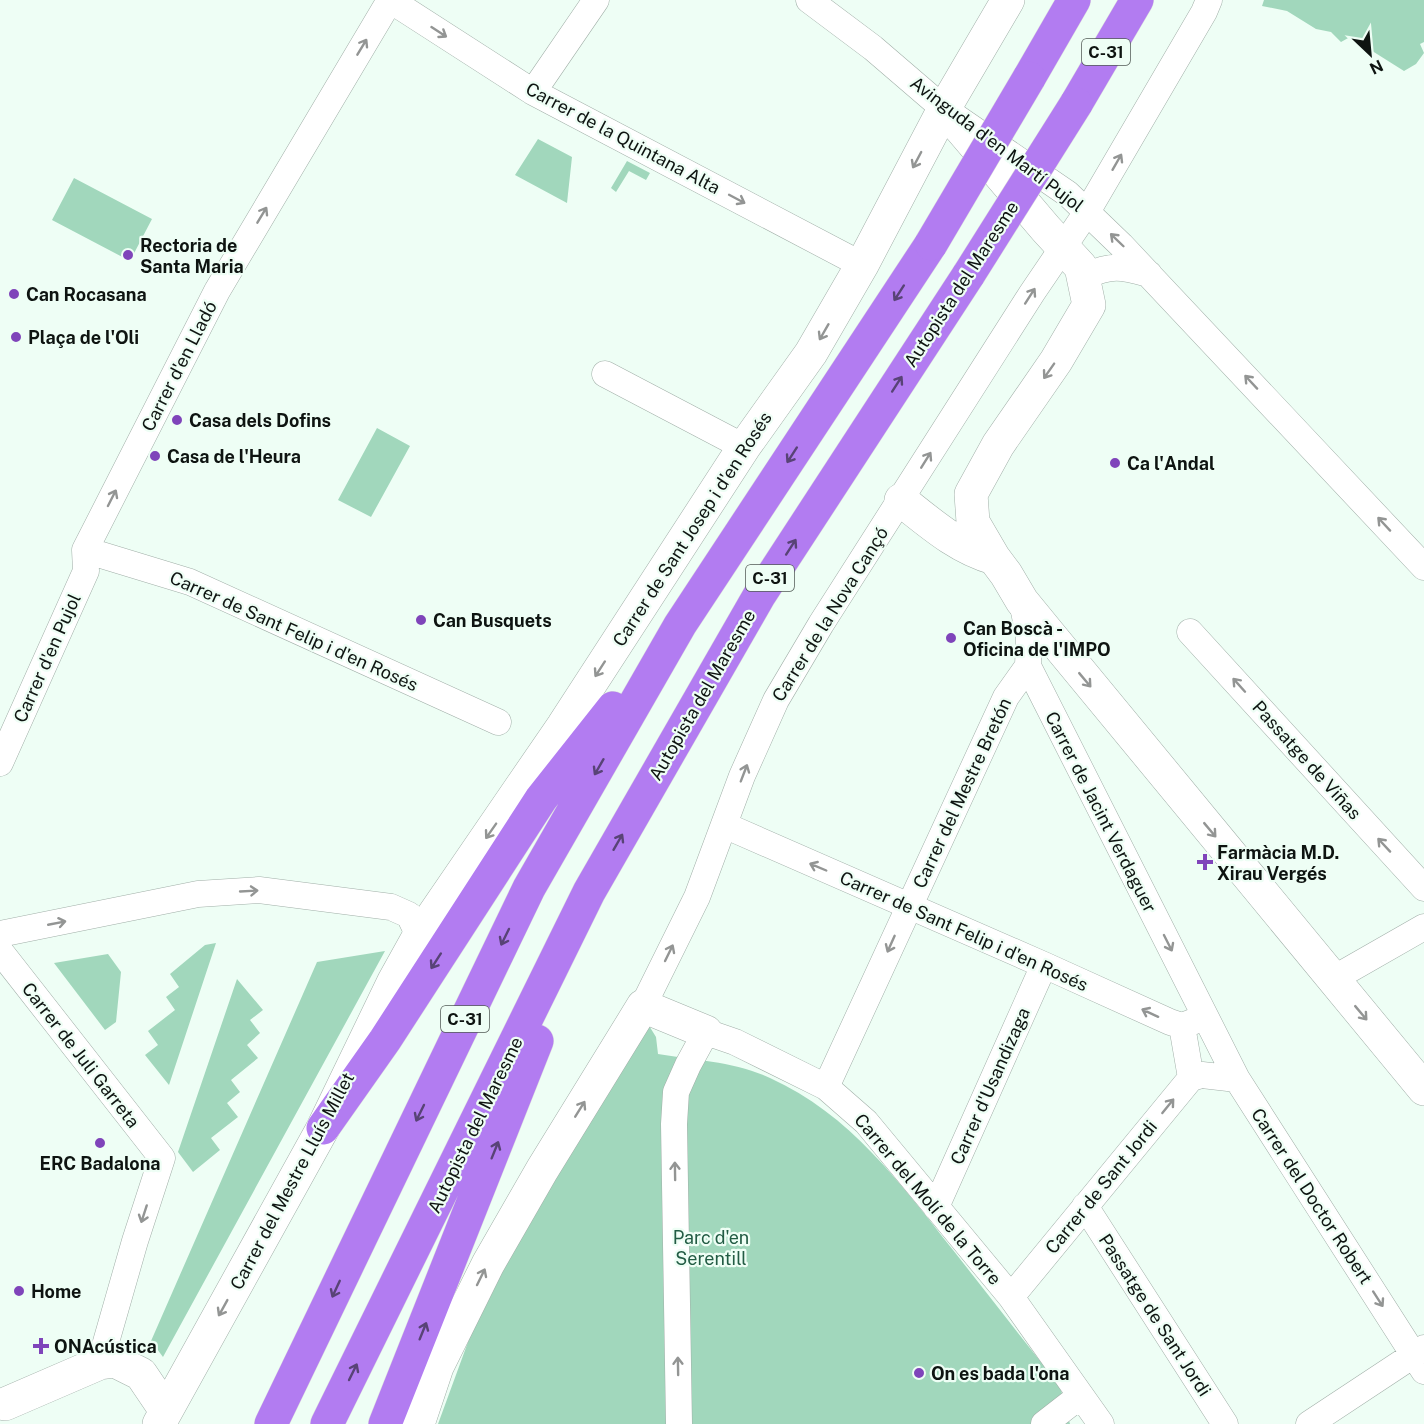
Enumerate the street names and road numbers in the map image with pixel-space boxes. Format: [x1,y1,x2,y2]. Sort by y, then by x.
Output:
road number: C-31 [1082,39,1130,65]
street label: Avinguda d'en Martí Pujol [906,72,1088,216]
street label: Carrer de la Quintana Alta [522,78,724,198]
street label: Autopista del Maresme [899,197,1023,371]
street label: Carrer d'en Lladó [137,297,221,435]
street label: Carrer de Sant Josep i d'en Rosés [608,408,776,650]
street label: Carrer de la Nova Cançó [768,523,892,705]
road number: C-31 [746,565,794,591]
street label: Carrer de Sant Felip i d'en Rosés [167,567,421,695]
street label: Carrer d'en Pujol [9,590,85,726]
street label: Autopista del Maresme [644,606,760,784]
street label: Carrer del Mestre Bretón [909,695,1015,891]
street label: Passatge de Viñas [1248,696,1366,824]
street label: Carrer de Jacint Verdaguer [1041,708,1161,916]
street label: Carrer de Sant Felip i d'en Rosés [837,867,1091,995]
street label: Carrer de Juli Garreta [18,978,144,1132]
street label: Carrer d'Usandizaga [946,1004,1034,1168]
road number: C-31 [441,1006,489,1032]
street label: Autopista del Maresme [423,1033,527,1217]
street label: Carrer del Mestre Lluís Millet [226,1069,358,1293]
street label: Carrer del Doctor Robert [1247,1104,1377,1288]
street label: Carrer del Molí de la Torre [850,1109,1006,1289]
street label: Carrer de Sant Jordi [1041,1116,1161,1258]
street label: Passatge de Sant Jordi [1095,1230,1215,1400]

